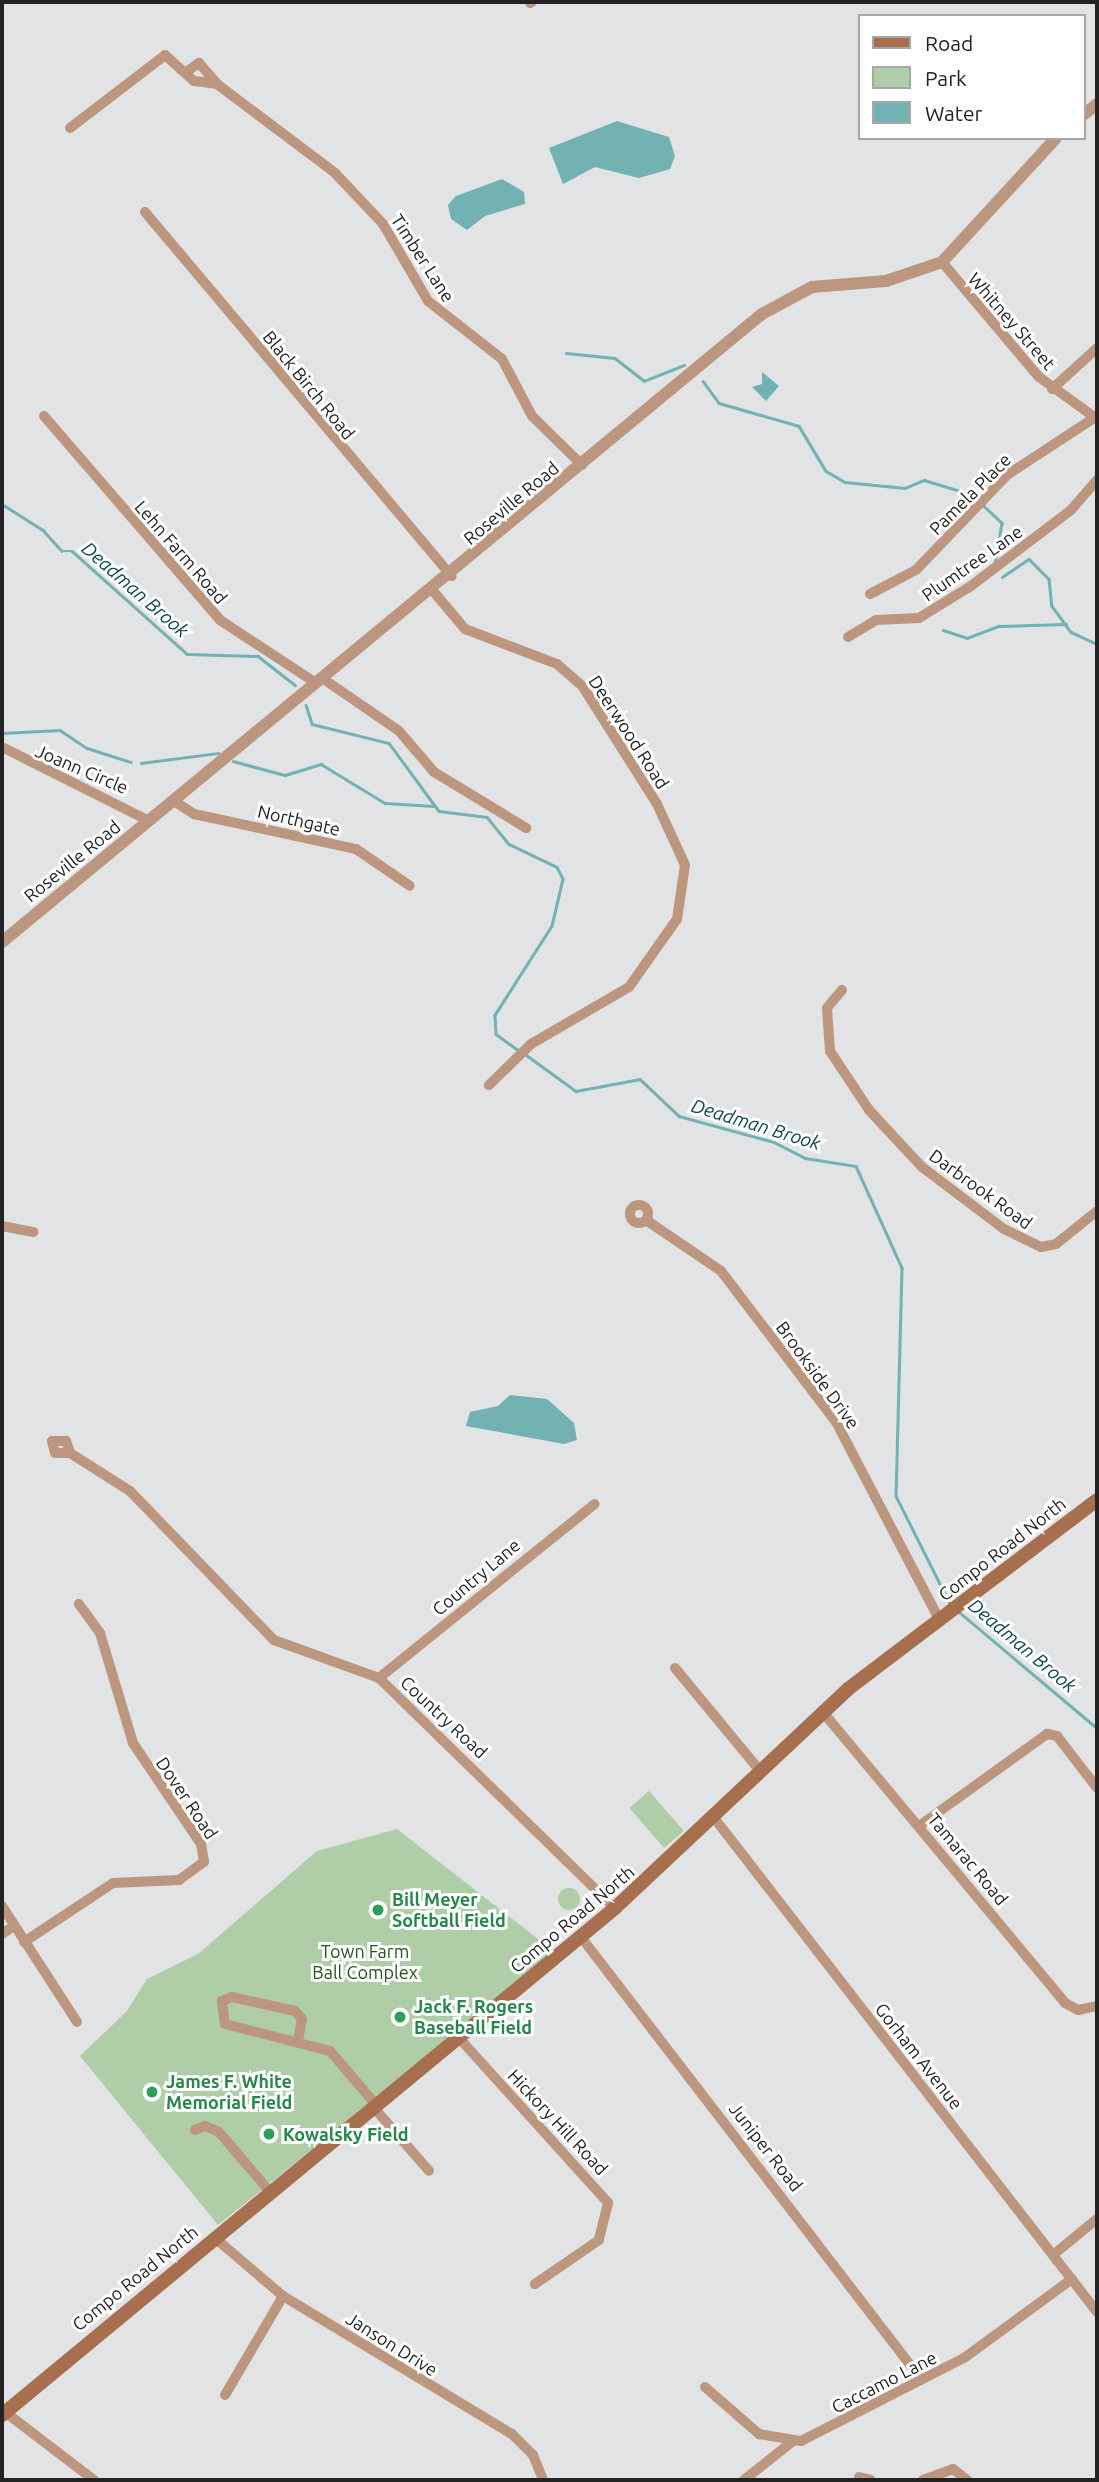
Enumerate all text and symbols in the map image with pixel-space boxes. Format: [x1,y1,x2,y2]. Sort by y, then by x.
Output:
legend [858,14,1085,140]
text: Road [925,31,973,55]
text: Park [925,66,967,90]
text: Water [925,101,983,125]
street label: Timber Lane [387,210,459,306]
street label: Whitney Street [964,268,1060,374]
street label: Black Birch Road [258,326,360,444]
street label: Pamela Place [925,449,1015,539]
street label: Roseville Road [459,457,563,549]
street label: Lehn Farm Road [130,496,232,608]
street label: Plumtree Lane [918,520,1026,606]
water label: Deadman Brook [77,537,193,643]
street label: Deerwood Road [584,671,674,793]
street label: Joann Circle [32,740,132,798]
street label: Northgate [256,800,342,840]
street label: Roseville Road [20,816,124,906]
water label: Deadman Brook [689,1094,823,1156]
street label: Darbrook Road [925,1144,1037,1234]
street label: Brookside Drive [772,1317,864,1433]
street label: Compo Road North [934,1493,1070,1605]
street label: Country Lane [428,1534,524,1620]
water label: Deadman Brook [963,1594,1081,1698]
street label: Country Road [396,1671,492,1763]
street label: Dover Road [152,1753,222,1843]
street label: Tamarac Road [923,1809,1013,1909]
street label: Compo Road North [506,1861,638,1977]
place label: Bill Meyer Softball Field [392,1889,506,1932]
marker: Bill Meyer Softball Field [370,1902,386,1918]
park label: Town Farm Ball Complex [312,1941,418,1983]
place label: Jack F. Rogers Baseball Field [414,1996,533,2038]
street label: Gorham Avenue [871,1998,967,2114]
marker: Jack F. Rogers Baseball Field [392,2009,408,2025]
street label: Hickory Hill Road [504,2065,612,2179]
place label: James F. White Memorial Field [166,2071,292,2114]
marker: James F. White Memorial Field [144,2084,160,2100]
street label: Juniper Road [725,2098,807,2196]
place label: Kowalsky Field [283,2123,409,2145]
marker: Kowalsky Field [261,2126,277,2142]
street label: Compo Road North [68,2221,202,2335]
street label: Janson Drive [342,2307,442,2381]
street label: Caccamo Lane [828,2346,940,2418]

